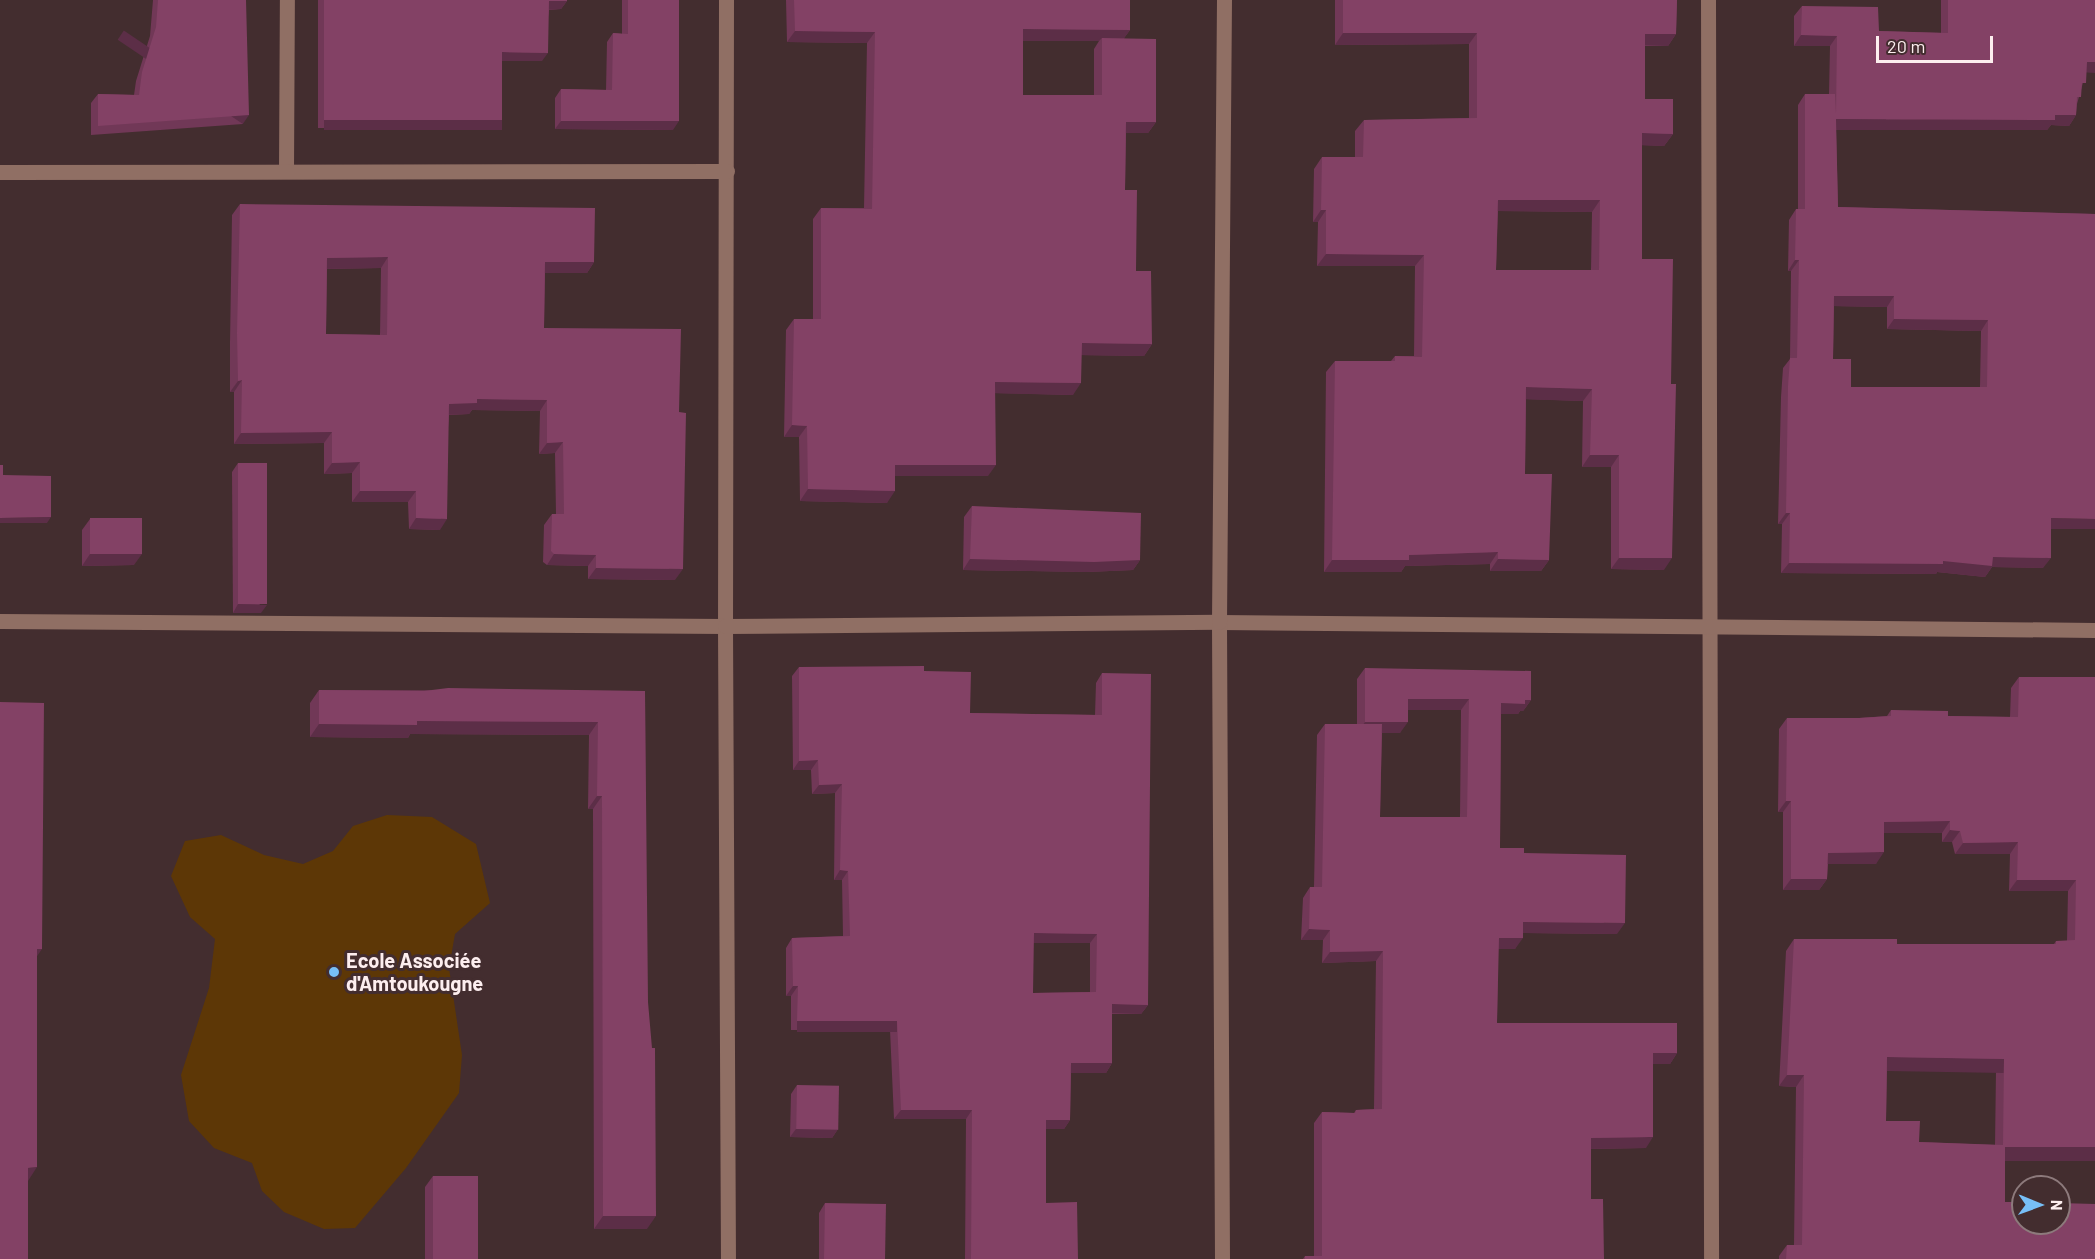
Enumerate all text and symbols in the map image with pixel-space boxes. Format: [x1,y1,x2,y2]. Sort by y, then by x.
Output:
scale bar [1879,24,1996,62]
text: 20 m [1887,35,1925,57]
place label: Ecole Associée d'Amtoukougne [346,948,483,995]
marker: Ecole Associée d'Amtoukougne [327,965,341,979]
north arrow [2011,1175,2071,1235]
text: N [2048,1200,2067,1211]

